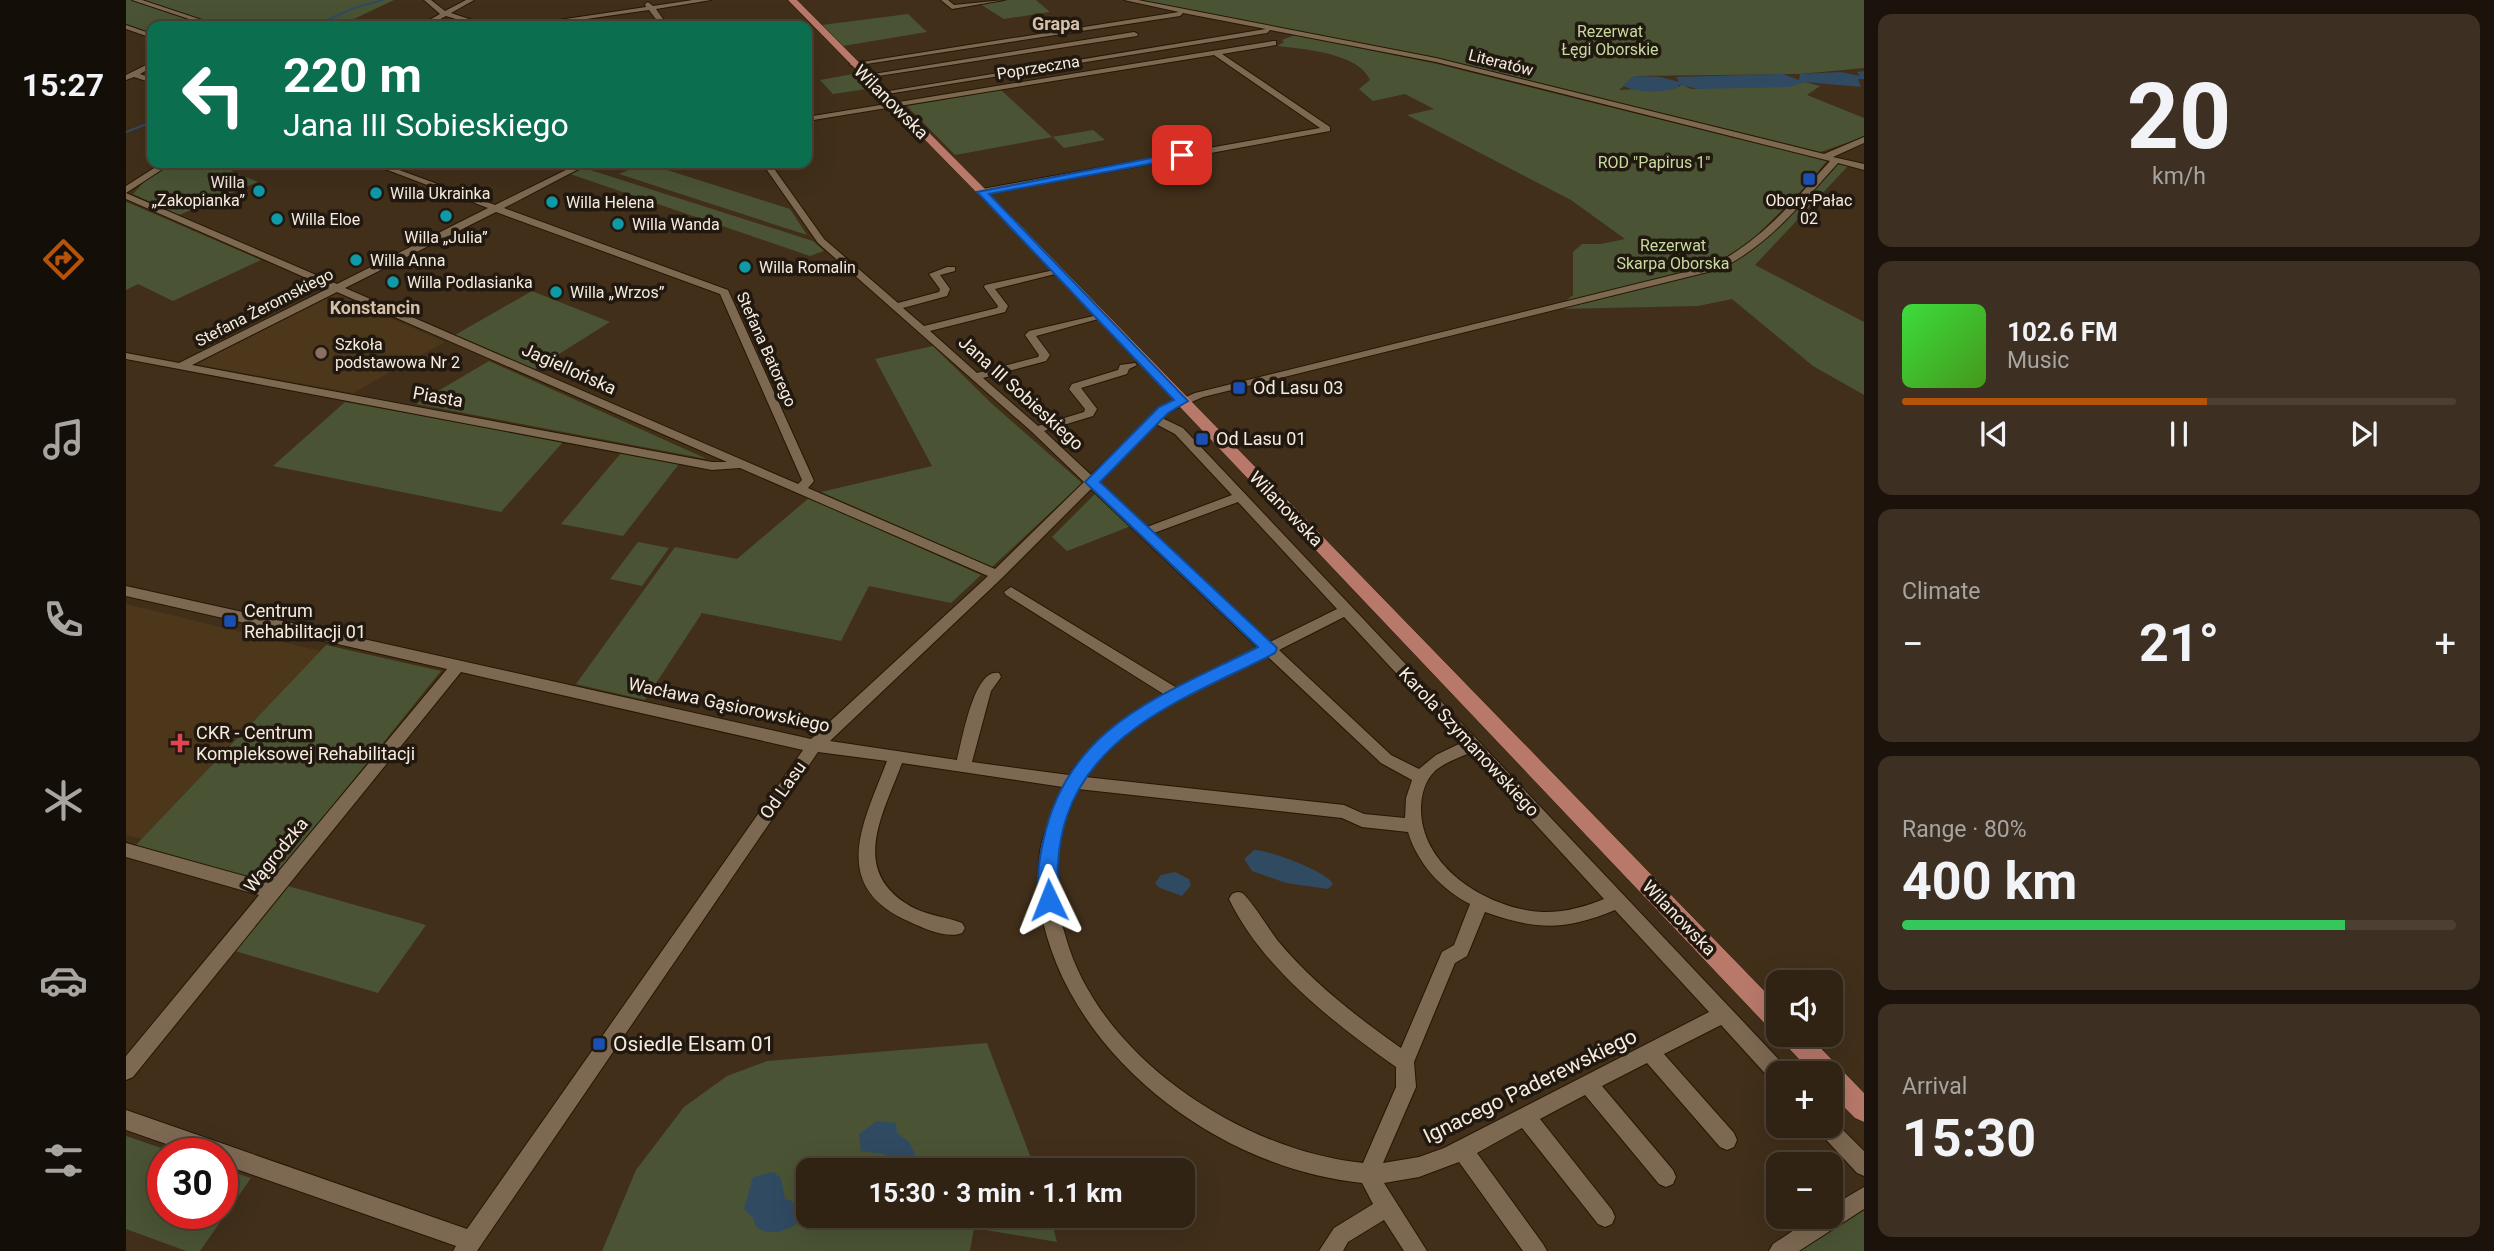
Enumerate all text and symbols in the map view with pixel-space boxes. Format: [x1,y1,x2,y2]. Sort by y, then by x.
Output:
district label: Grapa [1032,13,1080,34]
park label: Rezerwat Łęgi Oborskie [1561,22,1659,59]
street label: Literatów [1466,45,1535,80]
text: 220 m [283,47,422,104]
icon: left [168,49,259,140]
street label: Poprzeczna [995,52,1081,83]
street label: Wilanowska [850,60,933,143]
text: 20 [2127,64,2231,170]
text: 15:27 [22,66,104,104]
text: Jana III Sobieskiego [283,106,569,144]
pin [1152,125,1212,185]
icon: arrive [1163,136,1201,174]
park label: ROD "Papirus 1" [1598,153,1710,172]
text: km/h [2152,163,2206,190]
marker: Obory-Pałac 02 [1801,171,1817,187]
place label: Willa „Zakopianka” [152,173,245,210]
marker: Willa „Zakopianka” [251,183,267,199]
place label: Willa Ukrainka [390,184,490,203]
marker: Willa Ukrainka [368,185,384,201]
place label: Obory-Pałac 02 [1766,191,1852,228]
place label: Willa Helena [566,193,654,212]
marker: Willa Helena [544,194,560,210]
marker: Willa „Julia” [438,208,454,224]
place label: Willa Eloe [291,210,360,229]
marker: Willa Eloe [269,211,285,227]
place label: Willa Wanda [632,215,720,234]
marker: Willa Wanda [610,216,626,232]
place label: Willa „Julia” [404,228,488,247]
icon: directions [39,235,88,284]
park label: Rezerwat Skarpa Oborska [1617,236,1730,273]
place label: Willa Anna [370,251,445,270]
marker: Willa Anna [348,252,364,268]
place label: Willa Romalin [759,258,856,277]
marker: Willa Romalin [737,259,753,275]
street label: Stefana Żeromskiego [192,264,336,350]
place label: Willa Podlasianka [407,273,533,292]
marker: Willa Podlasianka [385,274,401,290]
place label: Willa „Wrzos” [570,283,665,302]
marker: Willa „Wrzos” [548,284,564,300]
street label: Stefana Batorego [733,289,800,410]
district label: Konstancin [330,297,420,318]
text: 102.6 FM [2007,317,2118,347]
street label: Jana III Sobieskiego [955,331,1088,454]
place label: Szkoła podstawowa Nr 2 [335,335,460,372]
street label: Jagiellońska [519,338,620,399]
marker: Szkoła podstawowa Nr 2 [313,345,329,361]
text: Music [2007,347,2069,374]
place label: Od Lasu 03 [1253,377,1343,398]
marker: Od Lasu 03 [1231,380,1247,396]
street label: Piasta [411,382,465,411]
icon: music [39,415,88,464]
icon: previous [1975,415,2013,453]
icon: pause [2160,415,2198,453]
icon: next [2345,415,2383,453]
place label: Od Lasu 01 [1216,428,1306,449]
marker: Od Lasu 01 [1194,431,1210,447]
street label: Wilanowska [1245,467,1327,551]
text: Climate [1902,578,1981,605]
icon: phone [39,595,88,644]
place label: Centrum Rehabilitacji 01 [244,600,366,642]
marker: Centrum Rehabilitacji 01 [222,613,238,629]
text: 21° [2139,613,2219,674]
text: − [1902,622,1924,666]
text: + [2434,622,2456,666]
street label: Karola Szymanowskiego [1395,663,1544,821]
street label: Wacława Gąsiorowskiego [626,673,832,736]
place label: CKR - Centrum Kompleksowej Rehabilitacji [196,722,415,764]
marker: CKR - Centrum Kompleksowej Rehabilitacji [170,733,190,753]
street label: Od Lasu [755,757,810,823]
icon: climate [39,776,88,825]
street label: Wągrodzka [239,813,312,896]
text: Range · 80% [1902,816,2027,843]
text: 400 km [1902,851,2077,912]
position arrow [1012,863,1086,937]
street label: Wilanowska [1638,876,1720,960]
icon: car [39,956,88,1005]
map controls [1766,970,1843,1229]
button: sound [1766,970,1843,1047]
street label: Ignacego Paderewskiego [1419,1024,1641,1148]
place label: Osiedle Elsam 01 [613,1032,774,1056]
marker: Osiedle Elsam 01 [591,1036,607,1052]
button: + [1766,1061,1843,1138]
text: Arrival [1902,1073,1967,1100]
text: 15:30 [1902,1108,2036,1169]
icon: filters [39,1136,88,1185]
speed limit sign: 30 [147,1138,238,1229]
button: − [1766,1152,1843,1229]
text: 15:30 · 3 min · 1.1 km [868,1178,1123,1208]

